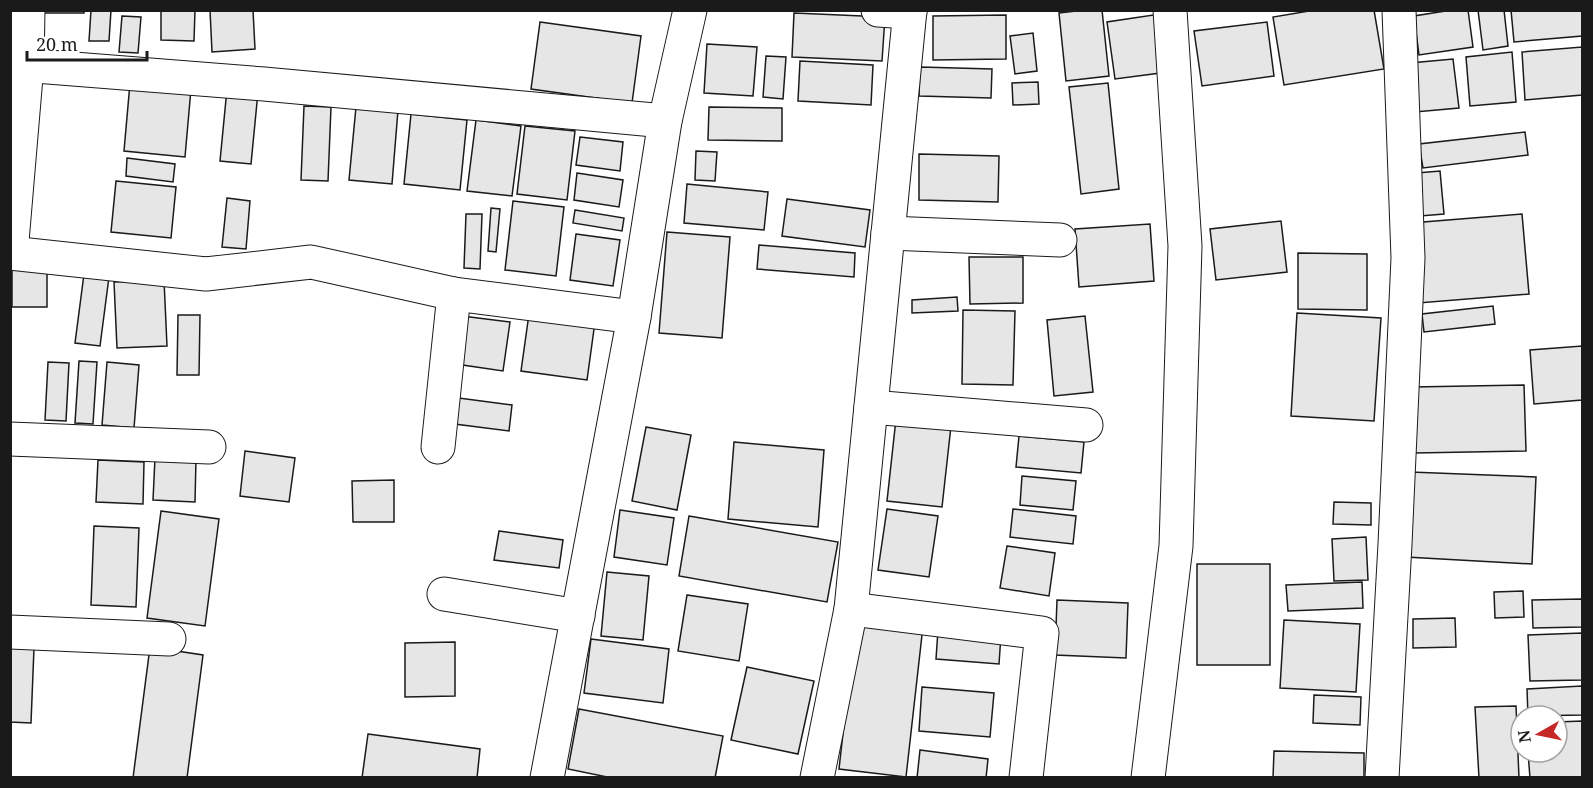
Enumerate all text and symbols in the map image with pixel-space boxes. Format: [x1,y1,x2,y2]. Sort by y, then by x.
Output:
scale bar [27,24,147,62]
text: 20 m [36,32,78,56]
north arrow [1509,704,1569,764]
text: N [1512,728,1536,744]

